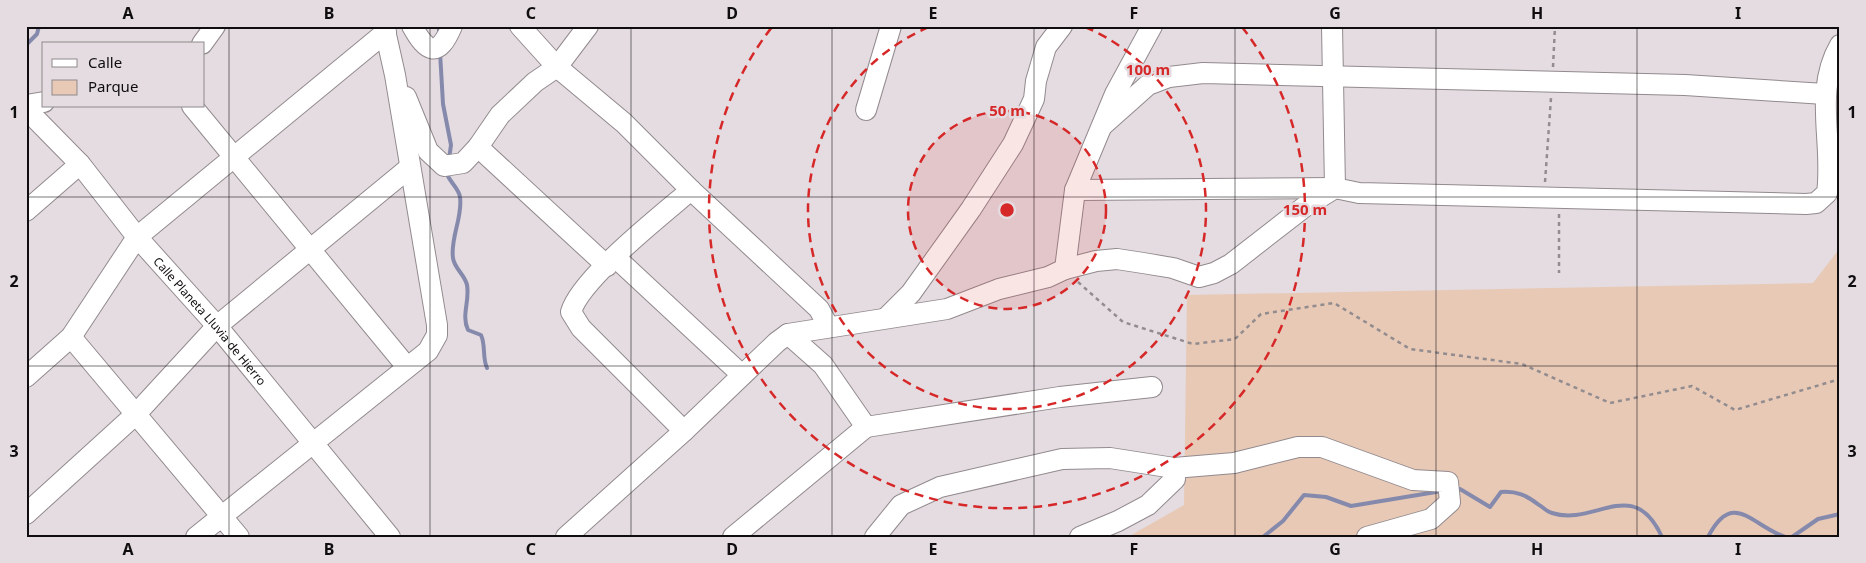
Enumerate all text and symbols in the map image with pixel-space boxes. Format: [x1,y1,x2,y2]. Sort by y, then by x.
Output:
text: A [122,2,134,24]
text: B [324,2,334,24]
text: C [526,2,536,24]
text: D [726,2,738,24]
text: E [929,2,938,24]
text: F [1130,2,1138,24]
text: G [1329,2,1341,24]
text: H [1531,2,1543,24]
text: I [1735,2,1741,24]
legend [42,42,205,108]
text: Calle [88,52,122,72]
text: 100 m [1126,59,1170,79]
text: Parque [88,76,138,96]
text: 50 m [989,100,1025,120]
text: 1 [9,101,19,123]
text: 1 [1847,101,1857,123]
text: 150 m [1283,199,1327,219]
centre of rings [998,201,1016,219]
street label: Calle Planeta Lluvia de Hierro [150,253,271,389]
text: 2 [9,270,19,292]
text: 2 [1847,270,1857,292]
text: 3 [9,440,19,462]
text: 3 [1847,440,1857,462]
text: A [122,538,134,560]
text: B [324,538,334,560]
text: C [526,538,536,560]
text: D [726,538,738,560]
text: E [929,538,938,560]
text: F [1130,538,1138,560]
text: G [1329,538,1341,560]
text: H [1531,538,1543,560]
text: I [1735,538,1741,560]

